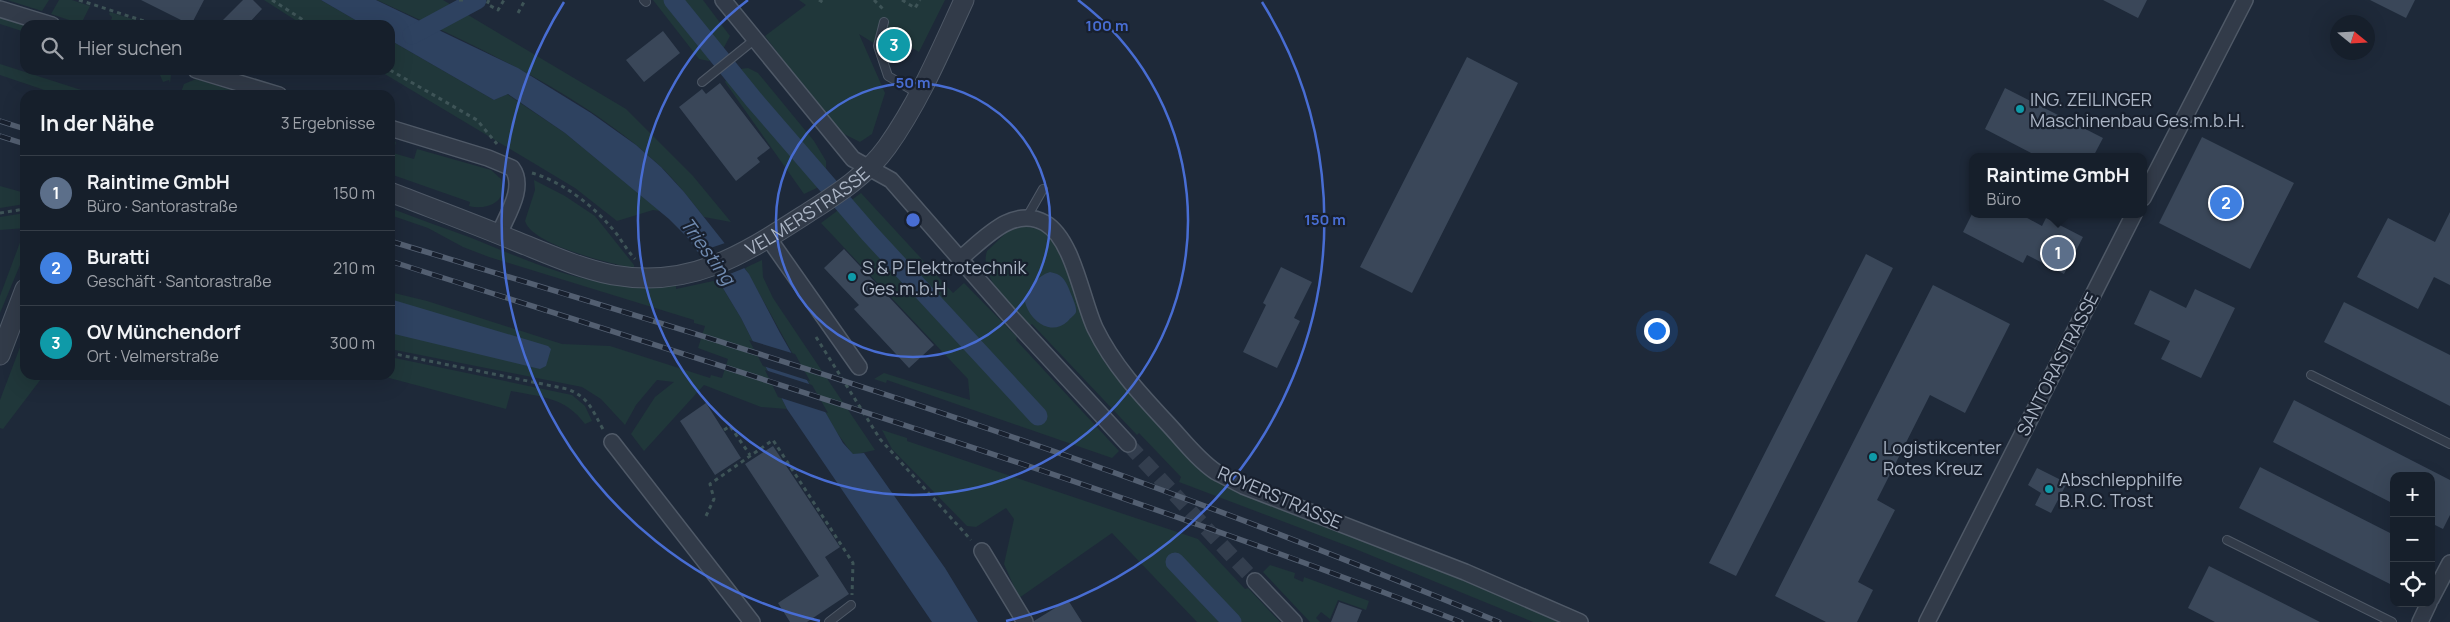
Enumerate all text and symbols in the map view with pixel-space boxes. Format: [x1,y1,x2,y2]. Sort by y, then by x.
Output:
text: 100 m [1086,15,1128,36]
north arrow [2330,15,2375,60]
search box [20,20,395,75]
pin: 3 [878,26,910,64]
icon: search [38,34,66,62]
text: Hier suchen [78,35,182,61]
text: 50 m [895,72,931,93]
place label: ING. ZEILINGER Maschinenbau Ges.m.b.H. [2030,87,2245,132]
marker: ING. ZEILINGER Maschinenbau Ges.m.b.H. [2014,103,2026,115]
text: In der Nähe [40,109,154,137]
text: 3 Ergebnisse [281,112,375,134]
popup [1969,153,2147,218]
street label: VELMERSTRASSE [741,161,874,261]
text: Raintime GmbH [1987,162,2129,188]
text: Raintime GmbH [87,169,230,195]
text: 1 [52,182,60,204]
text: 150 m [333,182,375,204]
pin: 2 [2210,184,2242,222]
text: Büro [1987,188,2021,210]
text: Büro · Santorastraße [87,195,238,217]
text: 150 m [1304,209,1346,230]
centre of rings [904,211,922,229]
water label: Triesting [675,212,742,291]
pin: 1 [2042,234,2074,272]
text: Buratti [87,244,150,270]
place label: S & P Elektrotechnik Ges.m.b.H [862,255,1027,300]
text: 2 [51,257,61,279]
text: 210 m [333,257,375,279]
text: Geschäft · Santorastraße [87,270,272,292]
marker: S & P Elektrotechnik Ges.m.b.H [846,271,858,283]
street label: SANTORASTRASSE [2010,288,2104,440]
your location [1644,318,1670,344]
text: OV Münchendorf [87,319,240,345]
text: 3 [51,332,61,354]
text: 300 m [330,332,375,354]
text: Ort · Velmerstraße [87,345,219,367]
place label: Logistikcenter Rotes Kreuz [1883,435,2002,480]
marker: Logistikcenter Rotes Kreuz [1867,451,1879,463]
street label: ROYERSTRASSE [1214,460,1346,534]
place label: Abschlepphilfe B.R.C. Trost [2059,467,2182,512]
map controls [2390,472,2435,607]
button: + [2390,472,2435,517]
marker: Abschlepphilfe B.R.C. Trost [2043,483,2055,495]
button: − [2390,517,2435,562]
button: locate [2390,562,2435,607]

